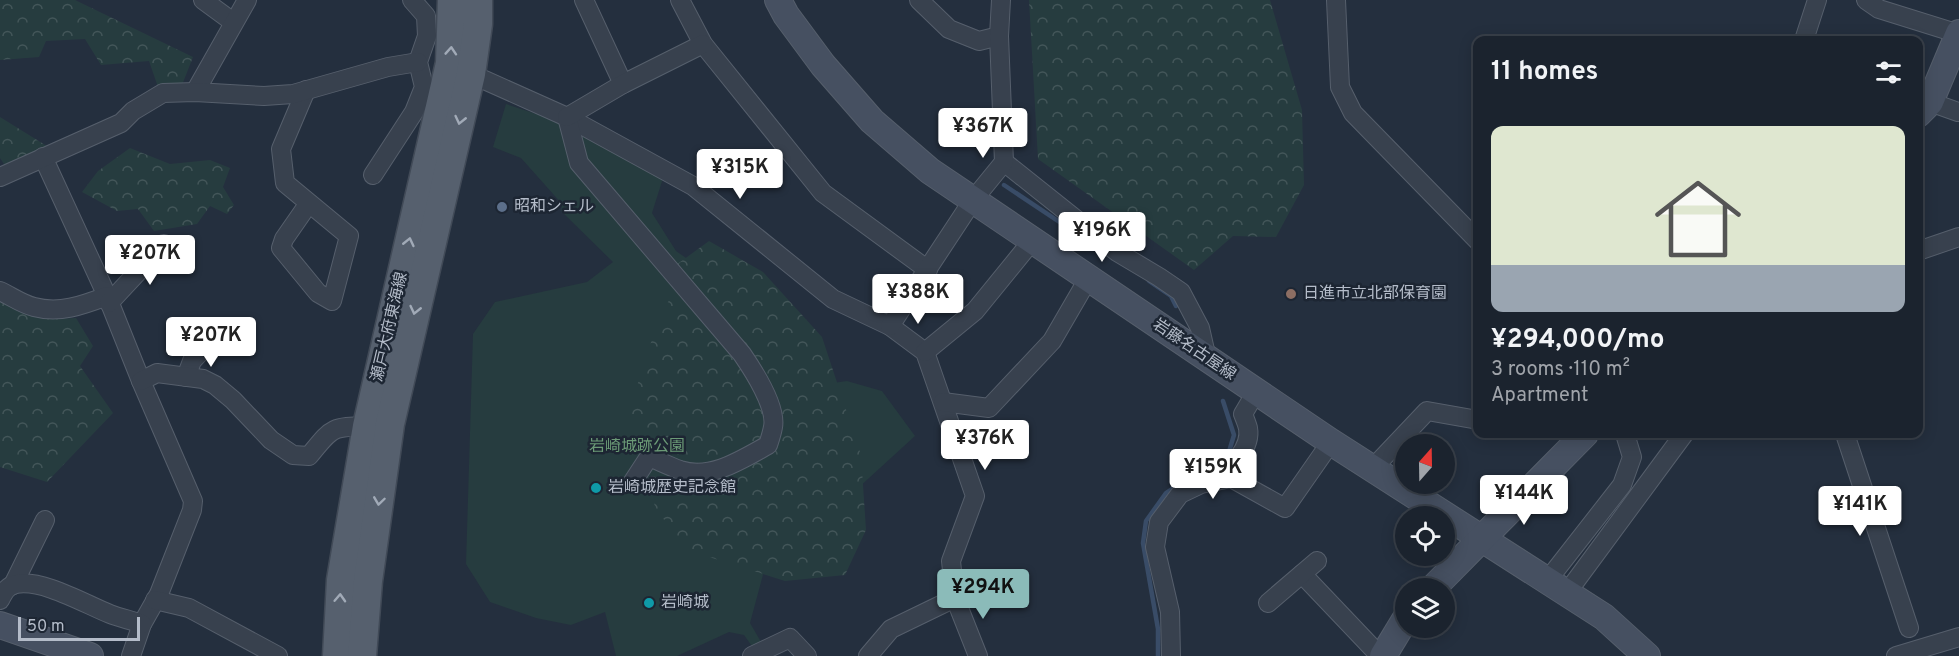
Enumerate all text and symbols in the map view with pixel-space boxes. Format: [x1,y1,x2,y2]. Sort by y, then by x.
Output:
one-way arrow [444,47,457,56]
text: 11 homes [1491,56,1598,89]
icon: filters [1872,56,1905,89]
pin: ¥367K [941,108,1025,159]
text: ¥367K [952,114,1014,140]
one-way arrow [455,115,468,125]
pin: ¥315K [698,149,782,200]
text: ¥315K [711,155,769,181]
icon: home [1644,165,1752,273]
place label: 昭和シェル [514,197,594,217]
marker: 昭和シェル [495,200,509,214]
pin: ¥196K [1060,212,1144,263]
text: ¥196K [1073,218,1131,244]
pin: ¥207K [108,235,192,286]
one-way arrow [402,237,415,247]
text: ¥207K [119,241,181,267]
street label: 瀬戸大府東海線 [368,270,412,384]
pin: ¥388K [876,274,960,325]
text: ¥388K [886,280,950,306]
place label: 日進市立北部保育園 [1303,284,1447,304]
marker: 日進市立北部保育園 [1284,287,1298,301]
one-way arrow [410,304,423,314]
street label: 岩藤名古屋線 [1149,315,1239,385]
pin: ¥207K [169,317,253,368]
text: ¥207K [180,323,242,349]
text: ¥294,000/mo [1491,324,1665,357]
text: 3 rooms · 110 m² [1491,357,1630,383]
text: Apartment [1491,383,1589,409]
pin: ¥376K [943,420,1027,471]
text: ¥376K [955,426,1015,452]
north arrow [1395,434,1455,494]
map controls [1395,434,1455,638]
park label: 岩崎城跡公園 [589,437,685,457]
pin: ¥159K [1171,449,1255,500]
text: ¥159K [1184,455,1242,481]
pin: ¥144K [1482,475,1566,526]
place label: 岩崎城歴史記念館 [608,478,736,498]
marker: 岩崎城歴史記念館 [589,481,603,495]
text: ¥144K [1494,481,1554,507]
pin: ¥141K [1818,486,1902,537]
text: ¥141K [1832,492,1888,518]
one-way arrow [374,496,386,506]
button: locate [1395,506,1455,566]
pin: ¥294K [941,569,1025,620]
text: ¥294K [951,575,1015,601]
button: layers [1395,578,1455,638]
one-way arrow [333,593,346,602]
place label: 岩崎城 [661,593,709,613]
marker: 岩崎城 [642,596,656,610]
scale bar [18,614,140,642]
text: 50 m [27,617,65,637]

